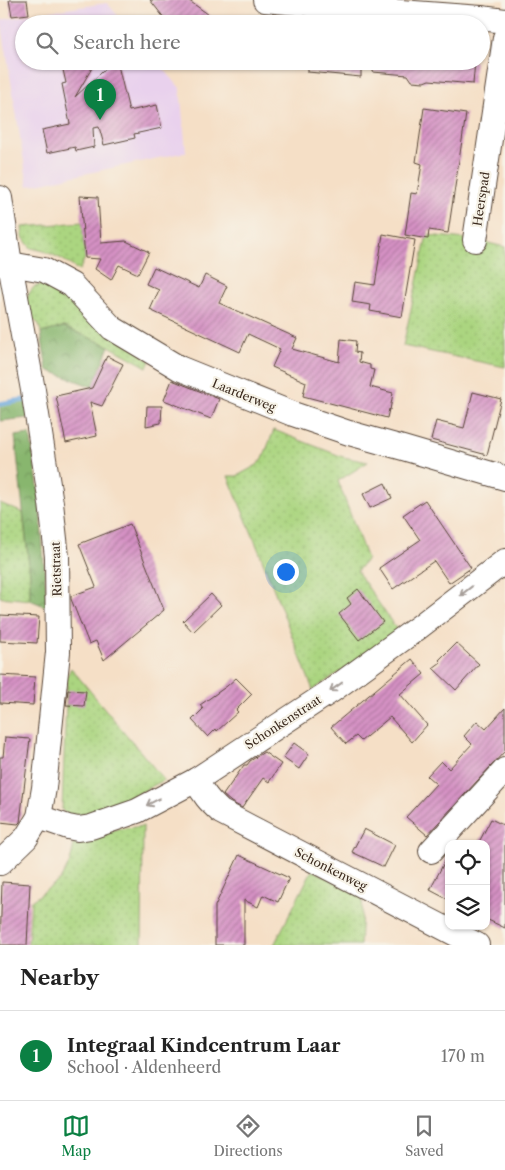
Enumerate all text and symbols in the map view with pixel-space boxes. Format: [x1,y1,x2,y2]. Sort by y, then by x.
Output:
search box [15,15,490,70]
icon: search [33,29,61,57]
text: Search here [73,31,181,54]
pin: 1 [84,79,116,120]
street label: Heerspad [469,170,493,227]
street label: Laarderweg [210,375,279,415]
street label: Rietstraat [48,541,64,597]
your location [273,559,299,585]
one-way arrow [460,585,473,596]
one-way arrow [329,682,343,692]
street label: Schonkenstraat [242,691,325,752]
one-way arrow [146,798,161,807]
map controls [445,840,490,930]
button: locate [445,840,490,885]
street label: Schonkenweg [292,844,370,894]
button: layers [445,885,490,930]
text: Nearby [20,965,99,990]
text: Integraal Kindcentrum Laar [67,1034,341,1057]
text: 1 [32,1046,40,1066]
text: 170 m [441,1046,485,1066]
text: School · Aldenheerd [67,1057,221,1077]
tab: Map [61,1112,91,1160]
tab: Directions [213,1112,283,1160]
tab: Saved [405,1112,444,1160]

